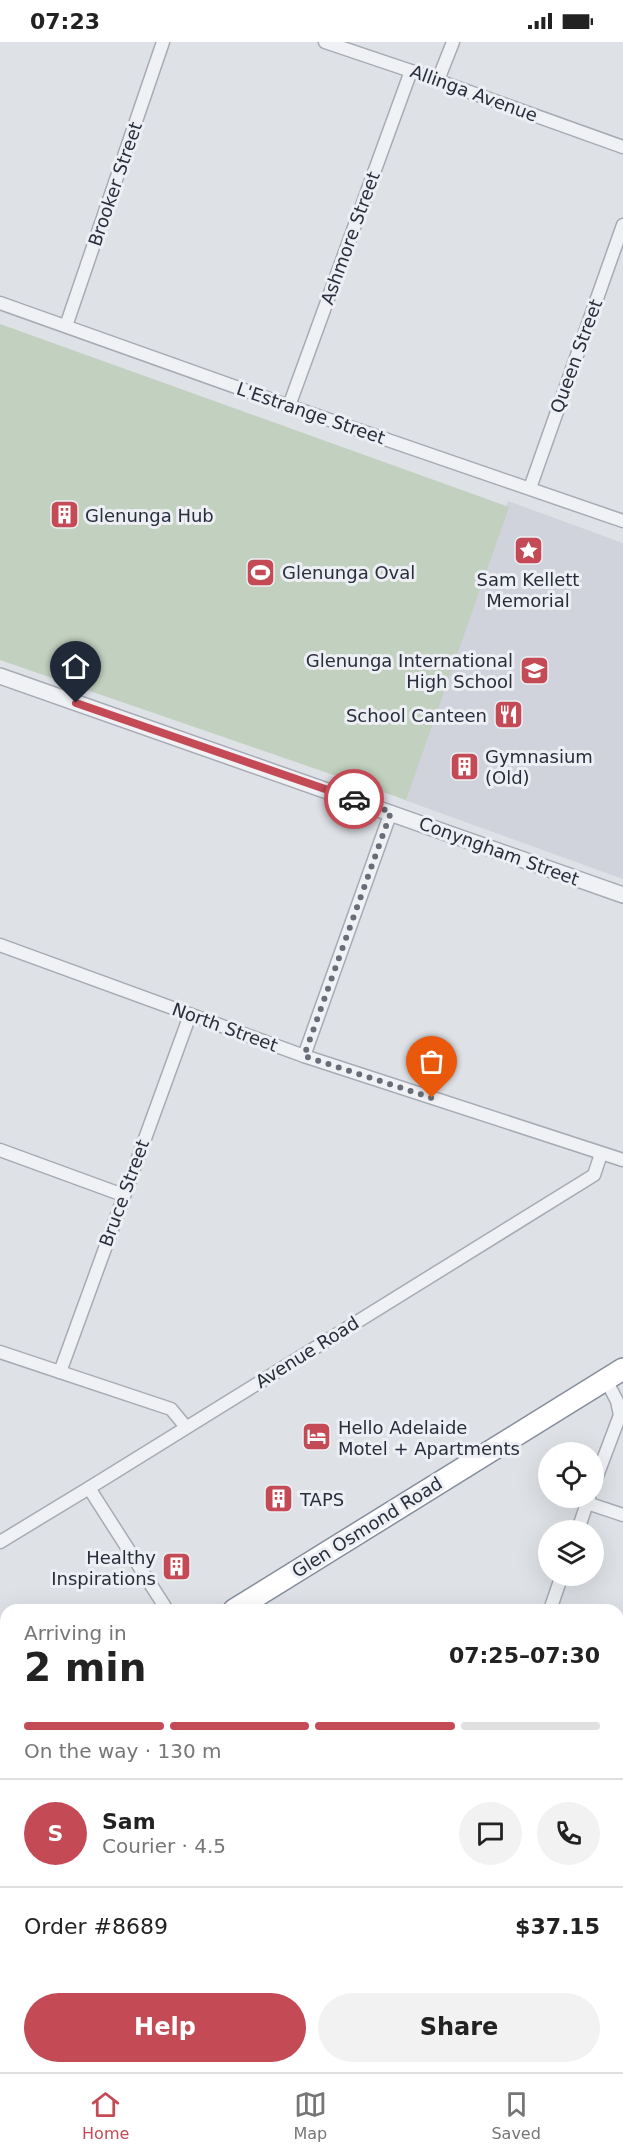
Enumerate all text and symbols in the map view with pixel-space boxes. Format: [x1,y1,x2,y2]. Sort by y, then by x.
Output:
text: 07:23 [30,9,100,34]
street label: Allinga Avenue [408,60,540,126]
street label: Brooker Street [84,119,146,249]
street label: Ashmore Street [316,169,384,307]
street label: Queen Street [546,296,606,416]
street label: L'Estrange Street [234,378,388,448]
building icon: Glenunga Hub [48,499,80,531]
place label: Glenunga Hub [85,505,214,526]
place icon: Sam Kellett Memorial [512,534,544,566]
sports icon: Glenunga Oval [245,556,277,588]
place label: Glenunga Oval [282,562,415,583]
place label: Sam Kellett Memorial [477,569,579,611]
pin [50,641,101,703]
icon: home [59,650,92,683]
place label: Glenunga International High School [306,650,513,692]
school or university icon: Glenunga International High School [518,654,550,686]
restaurant icon: School Canteen [492,699,524,731]
place label: School Canteen [346,705,487,726]
place label: Gymnasium (Old) [485,746,593,788]
building icon: Gymnasium (Old) [448,750,480,782]
courier [324,769,384,829]
icon: car [338,783,371,816]
street label: Conyngham Street [416,812,582,890]
street label: North Street [169,998,281,1056]
pin [406,1036,457,1098]
icon: bag [415,1045,448,1078]
street label: Bruce Street [95,1137,153,1249]
street label: Avenue Road [252,1312,362,1392]
place label: Hello Adelaide Motel + Apartments [338,1417,520,1459]
hotel icon: Hello Adelaide Motel + Apartments [301,1421,333,1453]
map controls [538,1442,604,1586]
button: locate [538,1442,604,1508]
street label: Glen Osmond Road [288,1472,446,1582]
building icon: TAPS [263,1483,295,1515]
place label: TAPS [299,1489,344,1510]
button: layers [538,1520,604,1586]
place label: Healthy Inspirations [51,1547,156,1589]
building icon: Healthy Inspirations [161,1551,193,1583]
text: Arriving in [24,1621,127,1645]
text: 07:25–07:30 [449,1643,600,1668]
text: 2 min [24,1645,146,1690]
text: On the way · 130 m [24,1739,222,1763]
button: chat [459,1802,522,1865]
button: phone [537,1802,600,1865]
text: Sam [102,1809,156,1834]
text: S [48,1821,63,1846]
text: Courier · 4.5 [102,1834,226,1858]
text: Order #8689 [24,1914,168,1939]
text: $37.15 [515,1914,600,1939]
button: Help [24,1993,306,2062]
button: Share [318,1993,600,2062]
tab: Home [82,2088,129,2143]
tab: Map [294,2088,327,2143]
tab: Saved [491,2088,541,2143]

